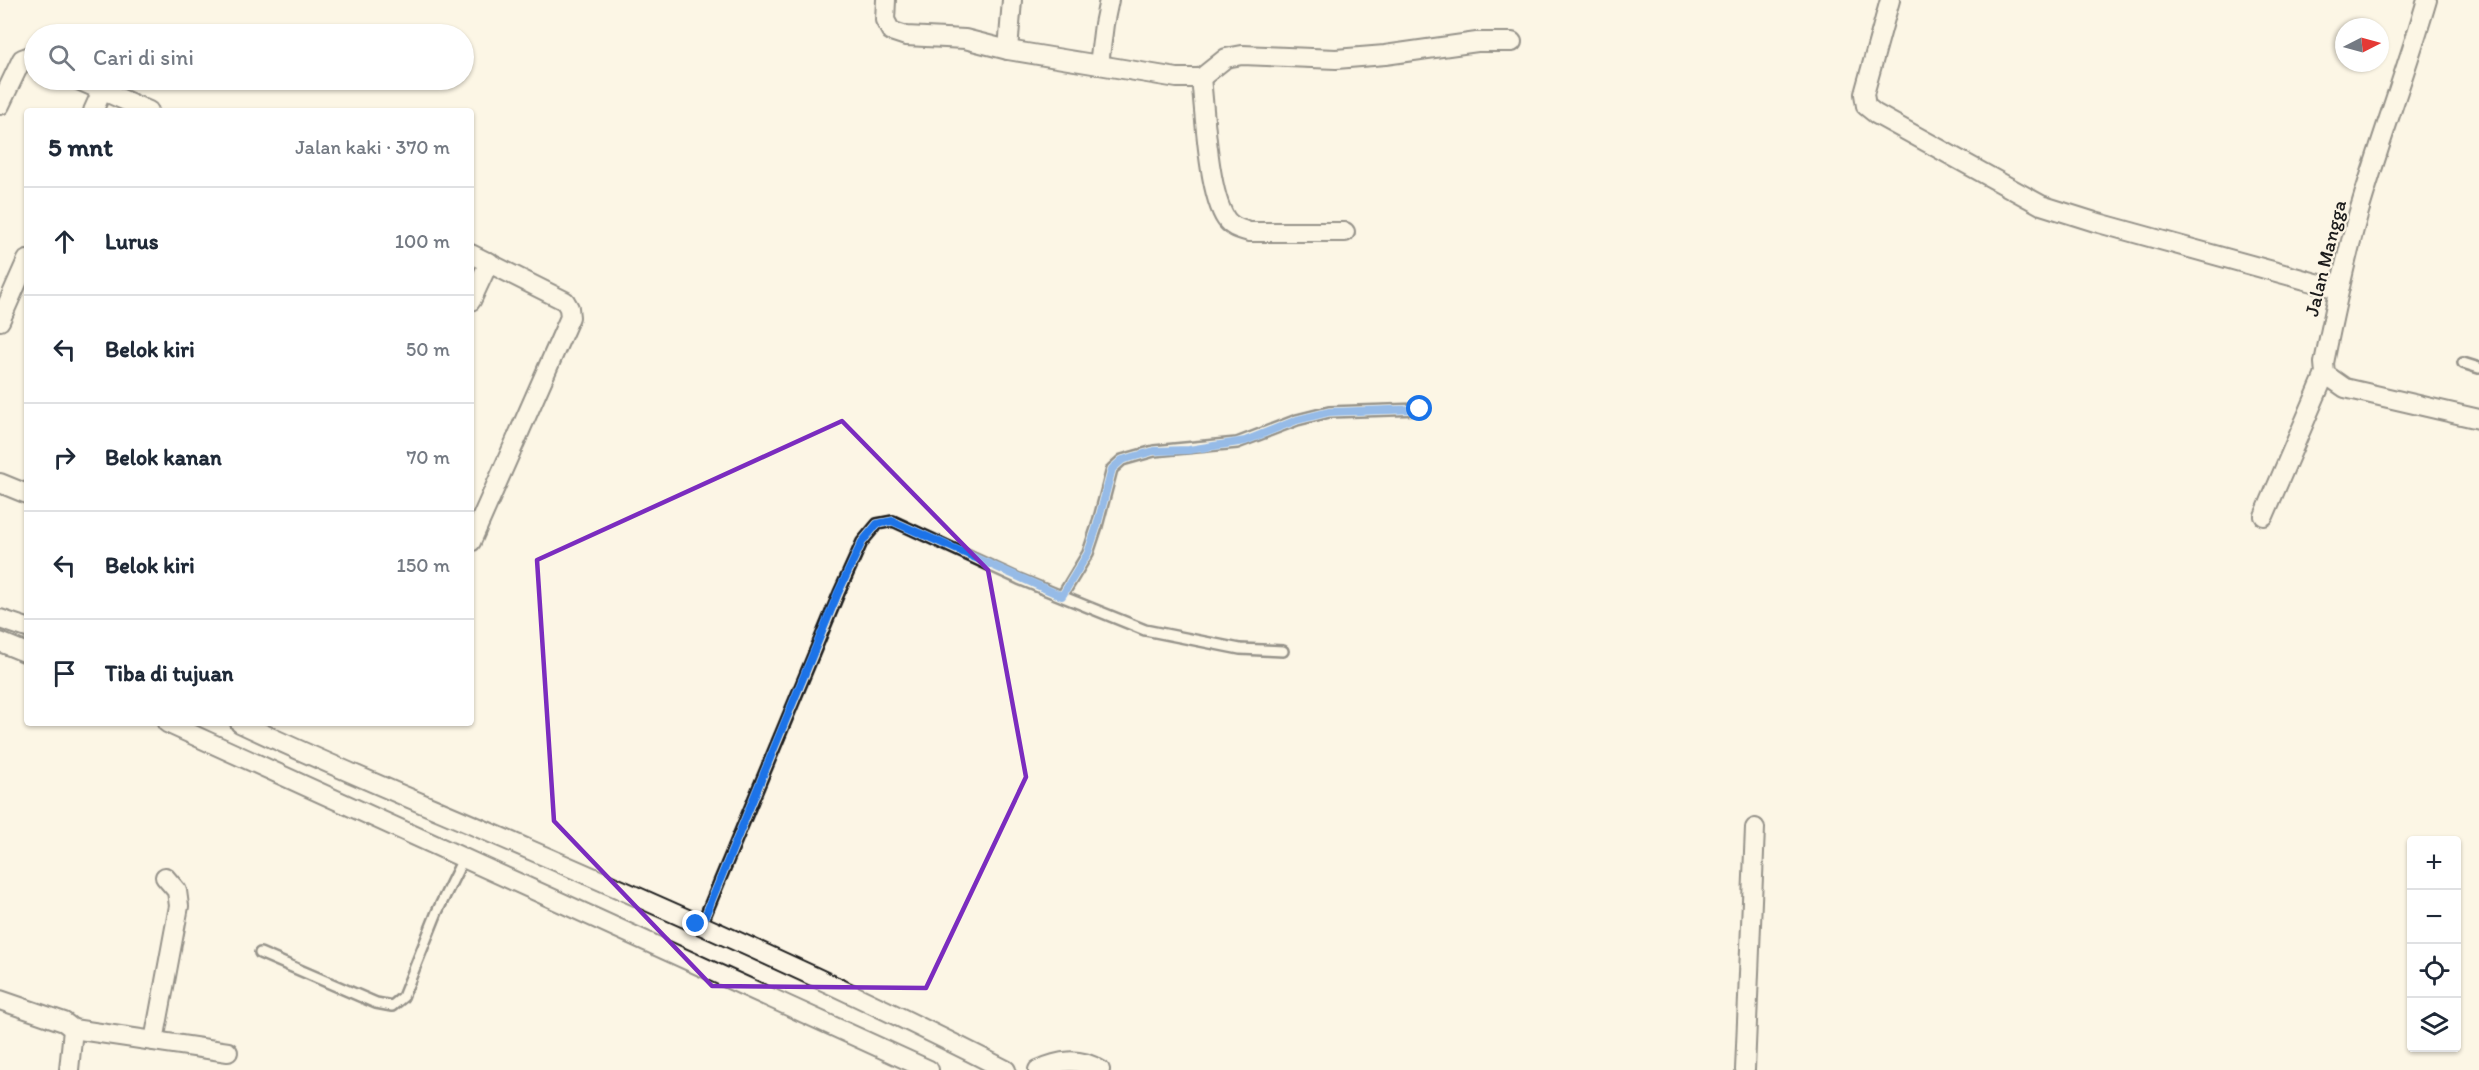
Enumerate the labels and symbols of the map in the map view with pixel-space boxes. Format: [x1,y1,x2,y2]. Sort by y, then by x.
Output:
north arrow [2335,18,2389,72]
street label: Jalan Mangga [2299,197,2351,319]
route start [1406,395,1432,421]
route end [682,910,708,936]

